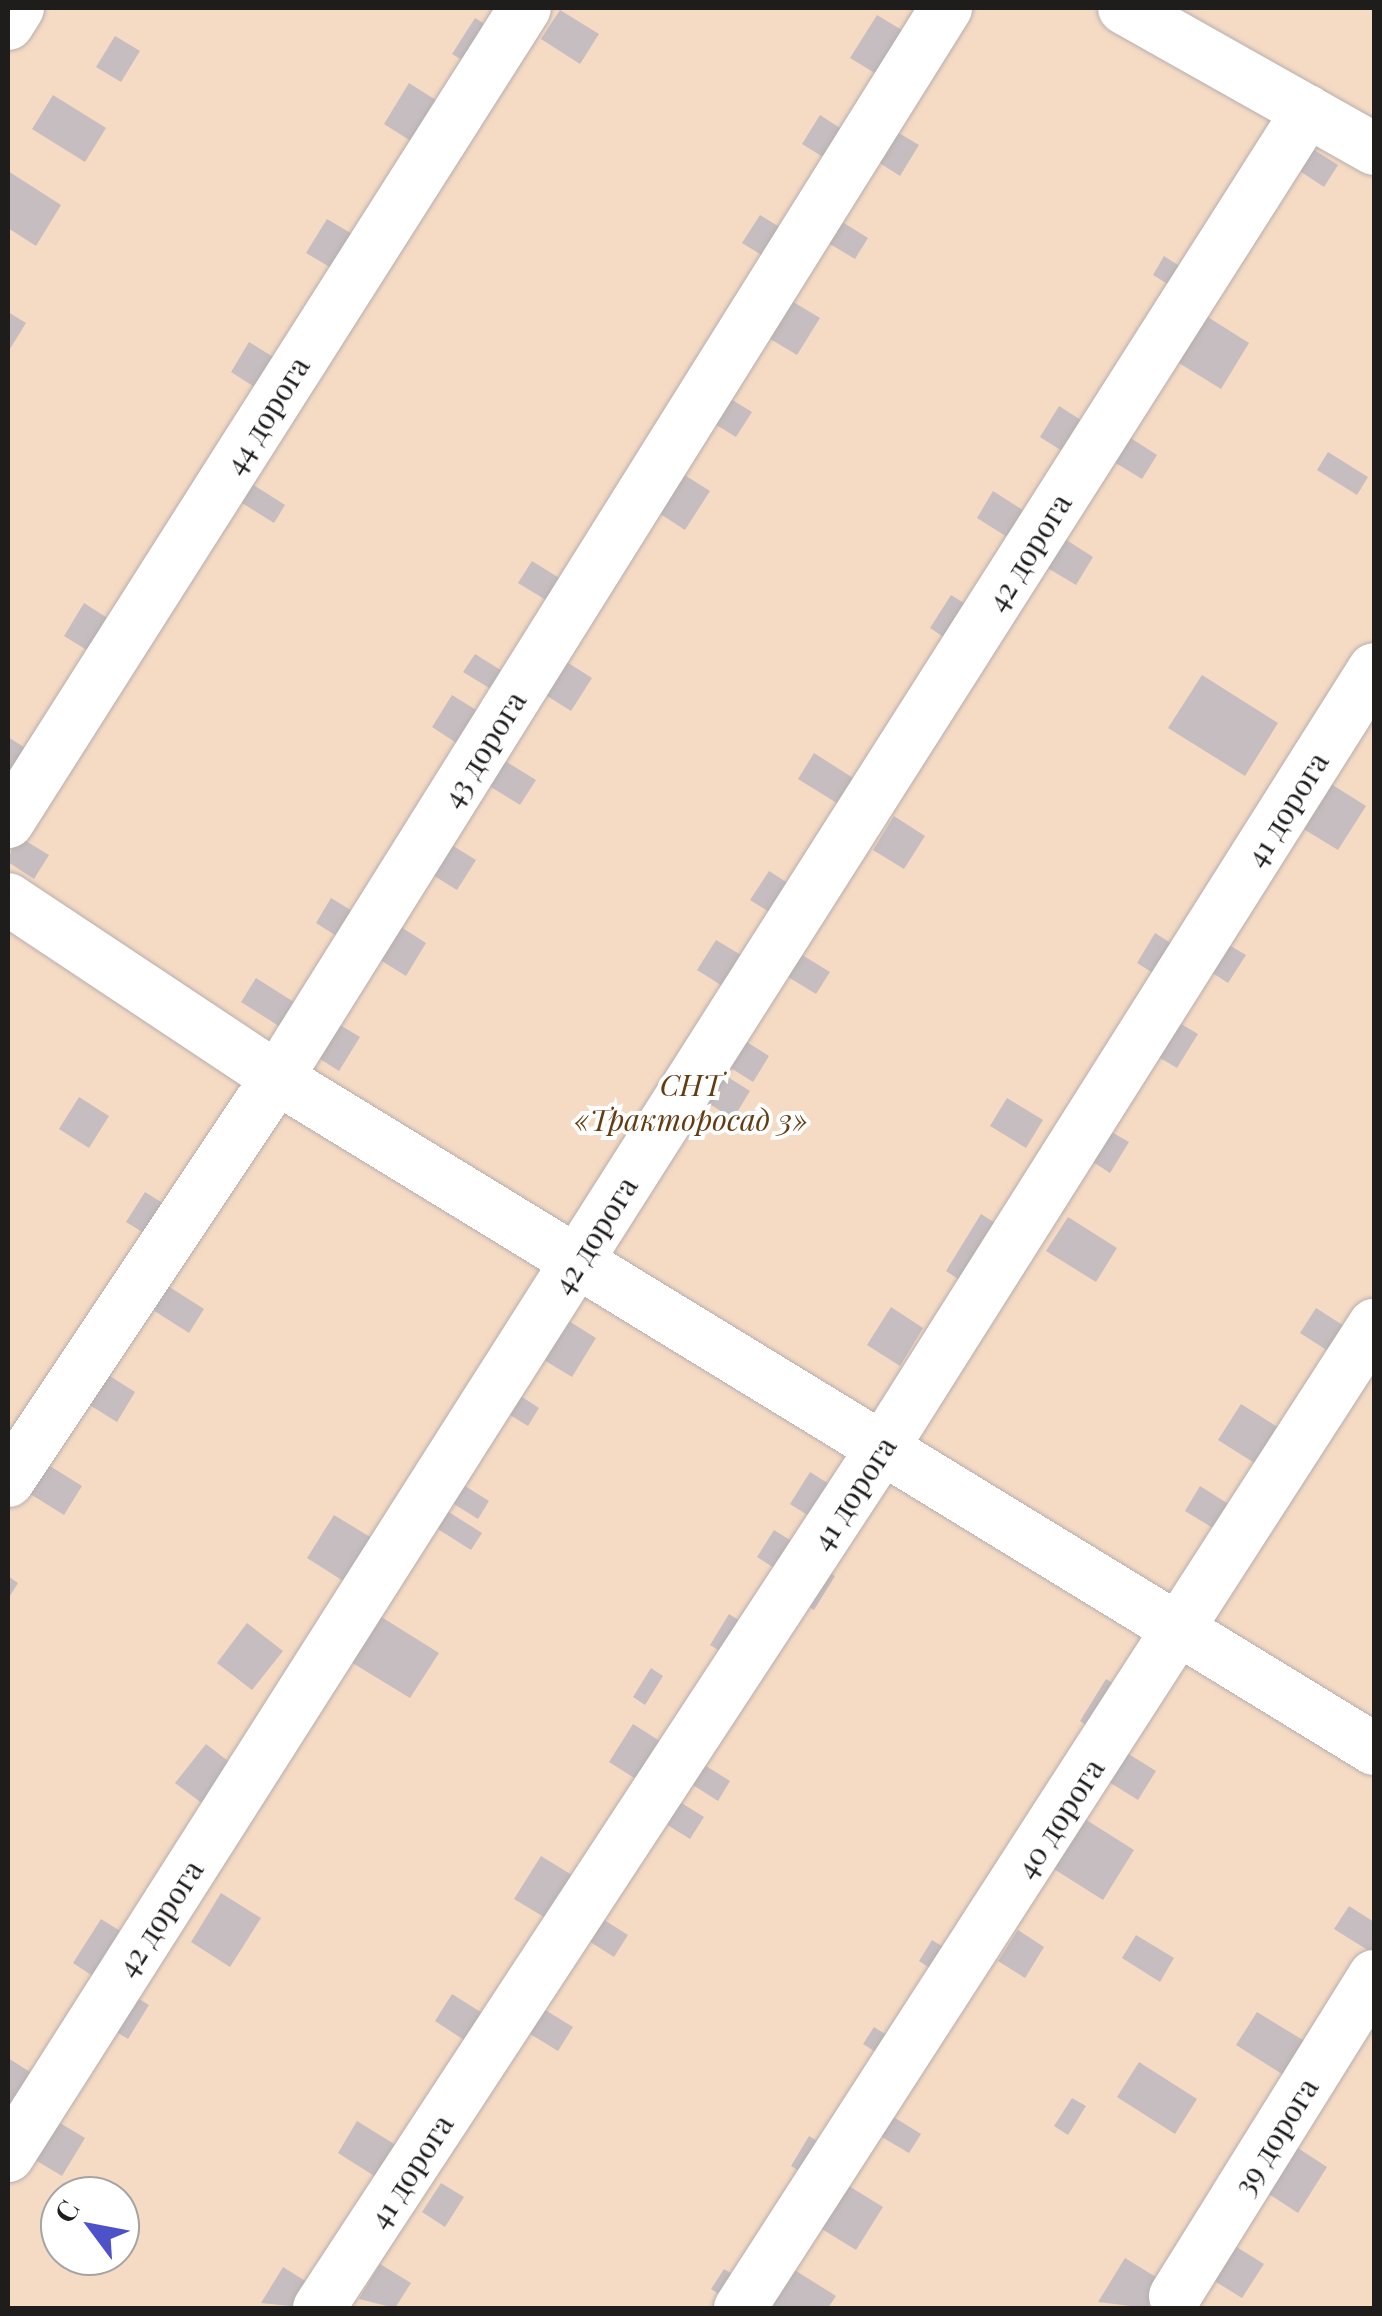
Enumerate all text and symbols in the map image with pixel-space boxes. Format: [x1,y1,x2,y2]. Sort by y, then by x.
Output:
street label: 44 дорога [216,349,316,481]
street label: 42 дорога [978,487,1078,617]
street label: 43 дорога [433,684,533,814]
street label: 41 дорога [1237,745,1335,873]
park label: СНТ «Тракторосад 3» [574,1066,808,1136]
street label: 42 дорога [544,1170,644,1300]
street label: 41 дорога [803,1429,903,1557]
street label: 40 дорога [1007,1751,1111,1885]
street label: 42 дорога [108,1853,210,1983]
street label: 39 дорога [1225,2071,1325,2201]
street label: 41 дорога [360,2107,460,2235]
north arrow [40,2176,140,2276]
text: С [45,2193,87,2229]

